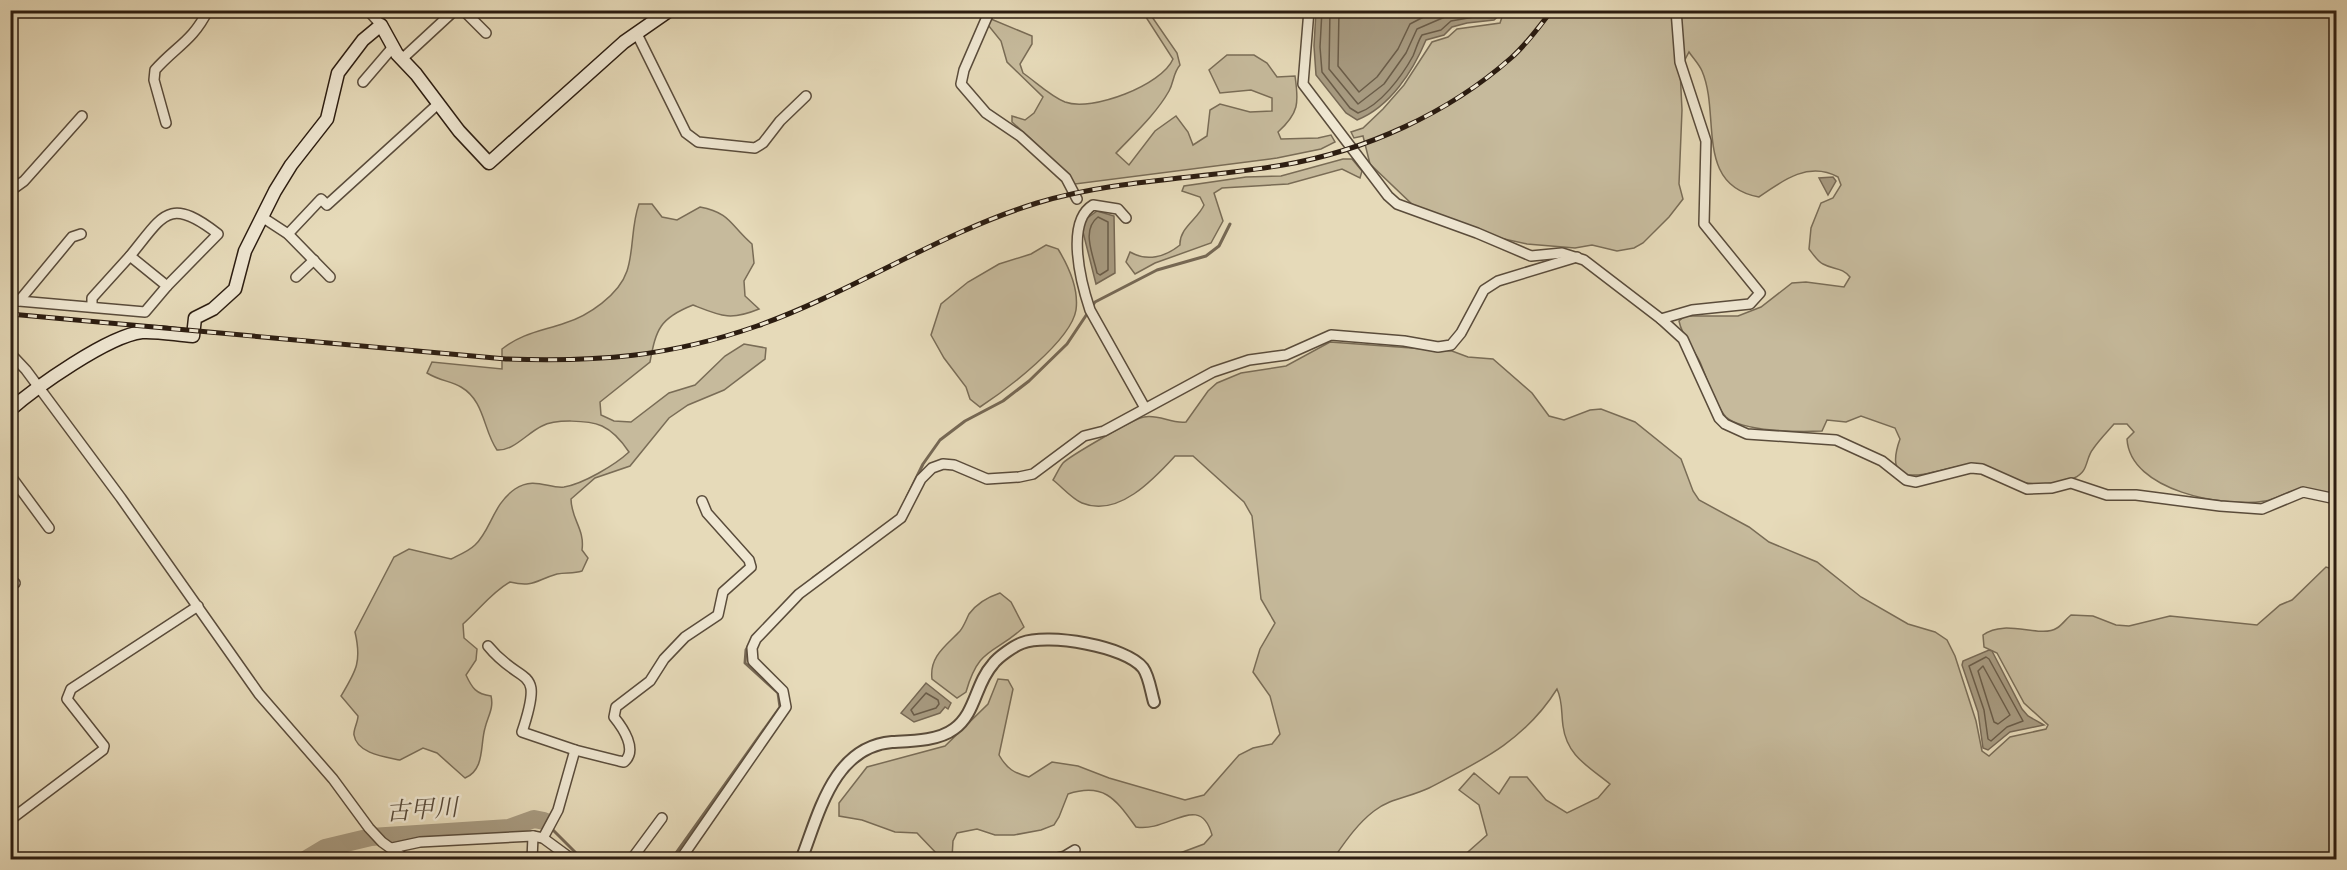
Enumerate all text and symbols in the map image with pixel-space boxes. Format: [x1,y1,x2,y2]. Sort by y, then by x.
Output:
water label: 古甲川 [385,792,462,828]

